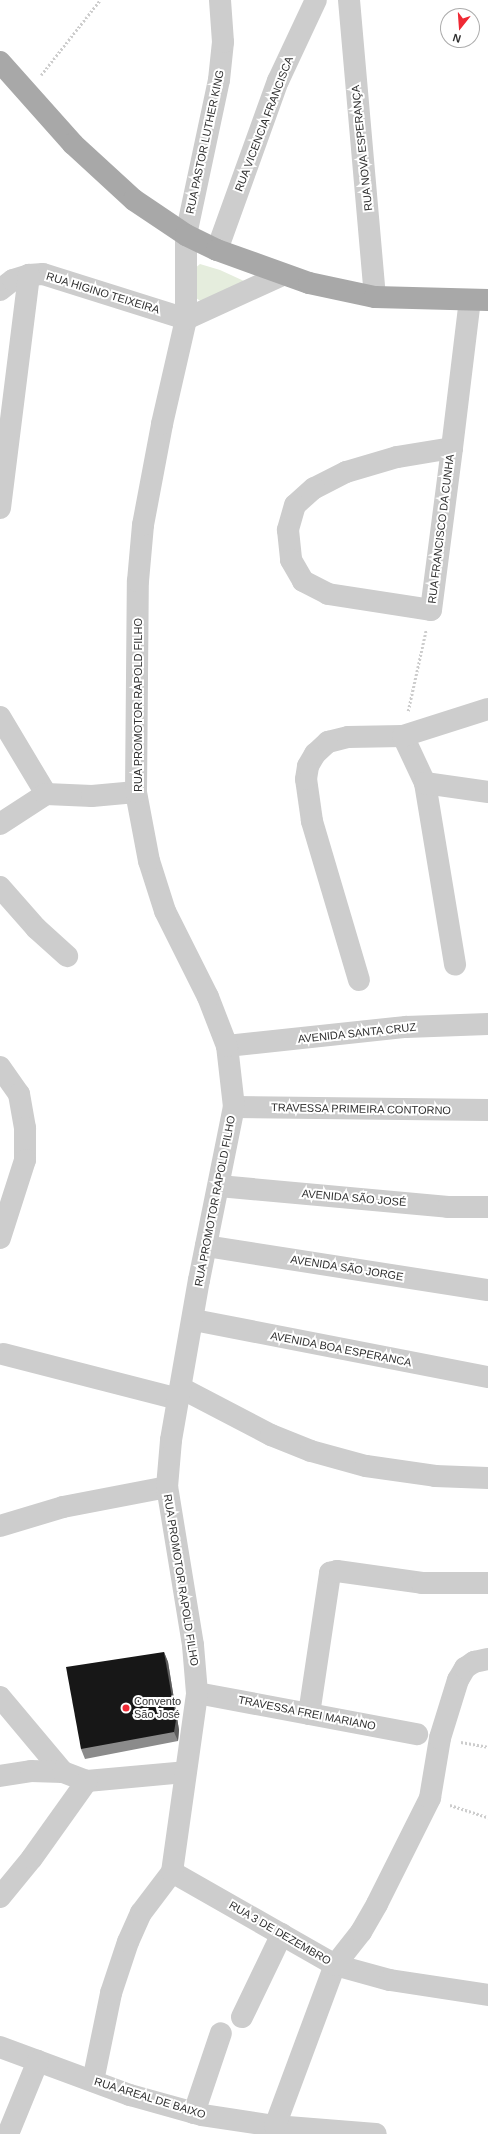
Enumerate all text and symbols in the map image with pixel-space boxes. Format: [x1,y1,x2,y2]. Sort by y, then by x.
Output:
north arrow [440,8,480,48]
text: N [451,32,462,45]
street label: RUA VICENCIA FRANCISCA [232,54,296,194]
street label: RUA PASTOR LUTHER KING [183,68,227,216]
street label: RUA NOVA ESPERANÇA [349,84,375,212]
street label: RUA HIGINO TEIXEIRA [44,269,162,317]
street label: RUA FRANCISCO DA CUNHA [425,453,457,605]
street label: RUA PROMOTOR RAPOLD FILHO [131,618,145,792]
street label: AVENIDA SANTA CRUZ [297,1020,417,1046]
street label: TRAVESSA PRIMEIRA CONTORNO [270,1101,452,1117]
street label: RUA PROMOTOR RAPOLD FILHO [192,1114,238,1288]
street label: AVENIDA SÃO JOSÉ [301,1187,407,1209]
street label: AVENIDA SÃO JORGE [289,1253,405,1283]
street label: AVENIDA BOA ESPERANCA [269,1329,413,1369]
street label: RUA PROMOTOR RAPOLD FILHO [161,1493,201,1667]
street label: TRAVESSA FREI MARIANO [237,1693,377,1733]
place label: Convento São José [134,1695,181,1721]
marker: Convento São José [121,1703,131,1713]
street label: RUA 3 DE DEZEMBRO [226,1898,334,1968]
street label: RUA AREAL DE BAIXO [92,2075,208,2121]

